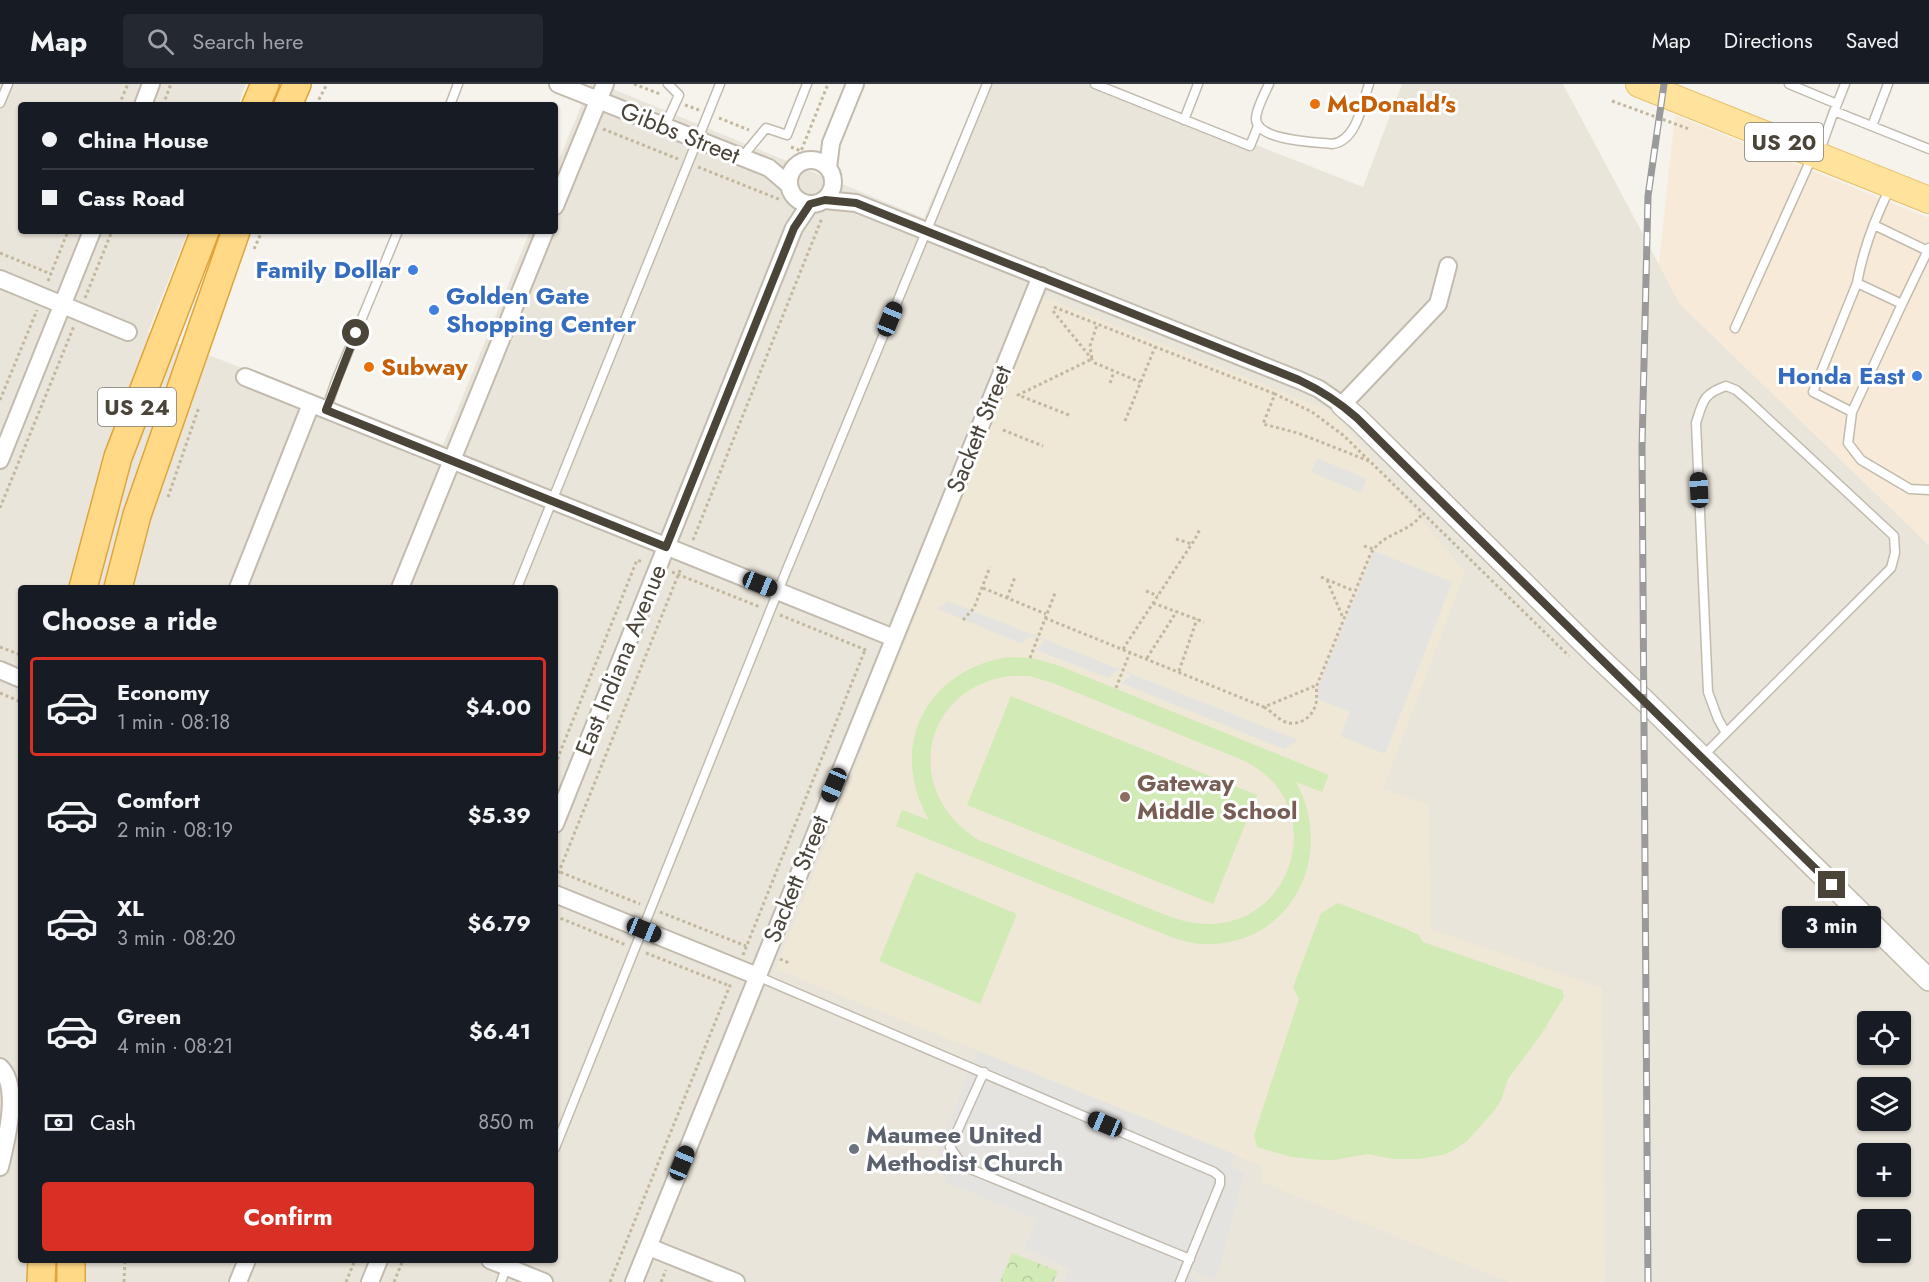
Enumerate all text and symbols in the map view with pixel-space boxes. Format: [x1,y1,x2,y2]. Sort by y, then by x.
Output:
search box [123,14,543,68]
text: Map [30,21,87,62]
icon: search [144,25,177,58]
text: Search here [192,25,304,57]
text: Map [1652,26,1691,56]
text: Directions [1724,26,1813,56]
text: Saved [1846,26,1899,56]
place label: McDonald's [1327,86,1456,121]
street label: Gibbs Street [615,93,746,173]
marker: McDonald's [1308,97,1322,111]
road number: US 20 [1745,123,1823,161]
text: China House [78,124,209,156]
text: Cass Road [78,182,185,214]
place label: Family Dollar [256,252,401,287]
marker: Family Dollar [406,263,420,277]
place label: Golden Gate Shopping Center [446,278,636,341]
car [875,299,905,339]
marker: Golden Gate Shopping Center [427,303,441,317]
route start [342,319,369,346]
place label: Subway [381,349,468,384]
place label: Honda East [1777,358,1905,393]
marker: Subway [362,360,376,374]
street label: Sackett Street [937,360,1020,498]
marker: Honda East [1910,369,1924,383]
road number: US 24 [98,388,176,426]
car [1689,472,1709,508]
street label: East Indiana Avenue [566,559,675,761]
car [740,569,780,599]
text: Choose a ride [42,601,217,640]
text: Economy [117,676,209,708]
icon: car [45,680,99,734]
text: $4.00 [466,691,531,723]
text: 1 min · 08:18 [117,708,230,737]
car [819,765,849,805]
place label: Gateway Middle School [1137,765,1297,828]
text: Comfort [117,784,200,816]
icon: car [45,788,99,842]
marker: Gateway Middle School [1118,790,1132,804]
text: $5.39 [468,799,531,831]
street label: Sackett Street [754,810,837,948]
text: 2 min · 08:19 [117,816,233,845]
route end [1818,871,1845,898]
text: XL [117,892,144,924]
icon: car [45,896,99,950]
callout: 3 min [1782,906,1882,948]
text: $6.79 [468,907,531,939]
text: 3 min [1806,912,1857,941]
car [624,915,664,945]
text: 3 min · 08:20 [117,924,236,953]
text: Green [117,1000,181,1032]
icon: car [45,1004,99,1058]
map controls [1857,1011,1911,1263]
button: locate [1857,1011,1911,1065]
text: $6.41 [469,1015,531,1047]
text: 4 min · 08:21 [117,1032,233,1061]
button: layers [1857,1077,1911,1131]
icon: cash [42,1106,75,1139]
text: Cash [90,1106,136,1138]
text: 850 m [478,1108,534,1137]
car [1085,1109,1125,1139]
place label: Maumee United Methodist Church [866,1117,1063,1180]
marker: Maumee United Methodist Church [847,1142,861,1156]
car [667,1143,697,1183]
button: + [1857,1143,1911,1197]
button: Confirm [42,1182,534,1251]
button: − [1857,1209,1911,1263]

